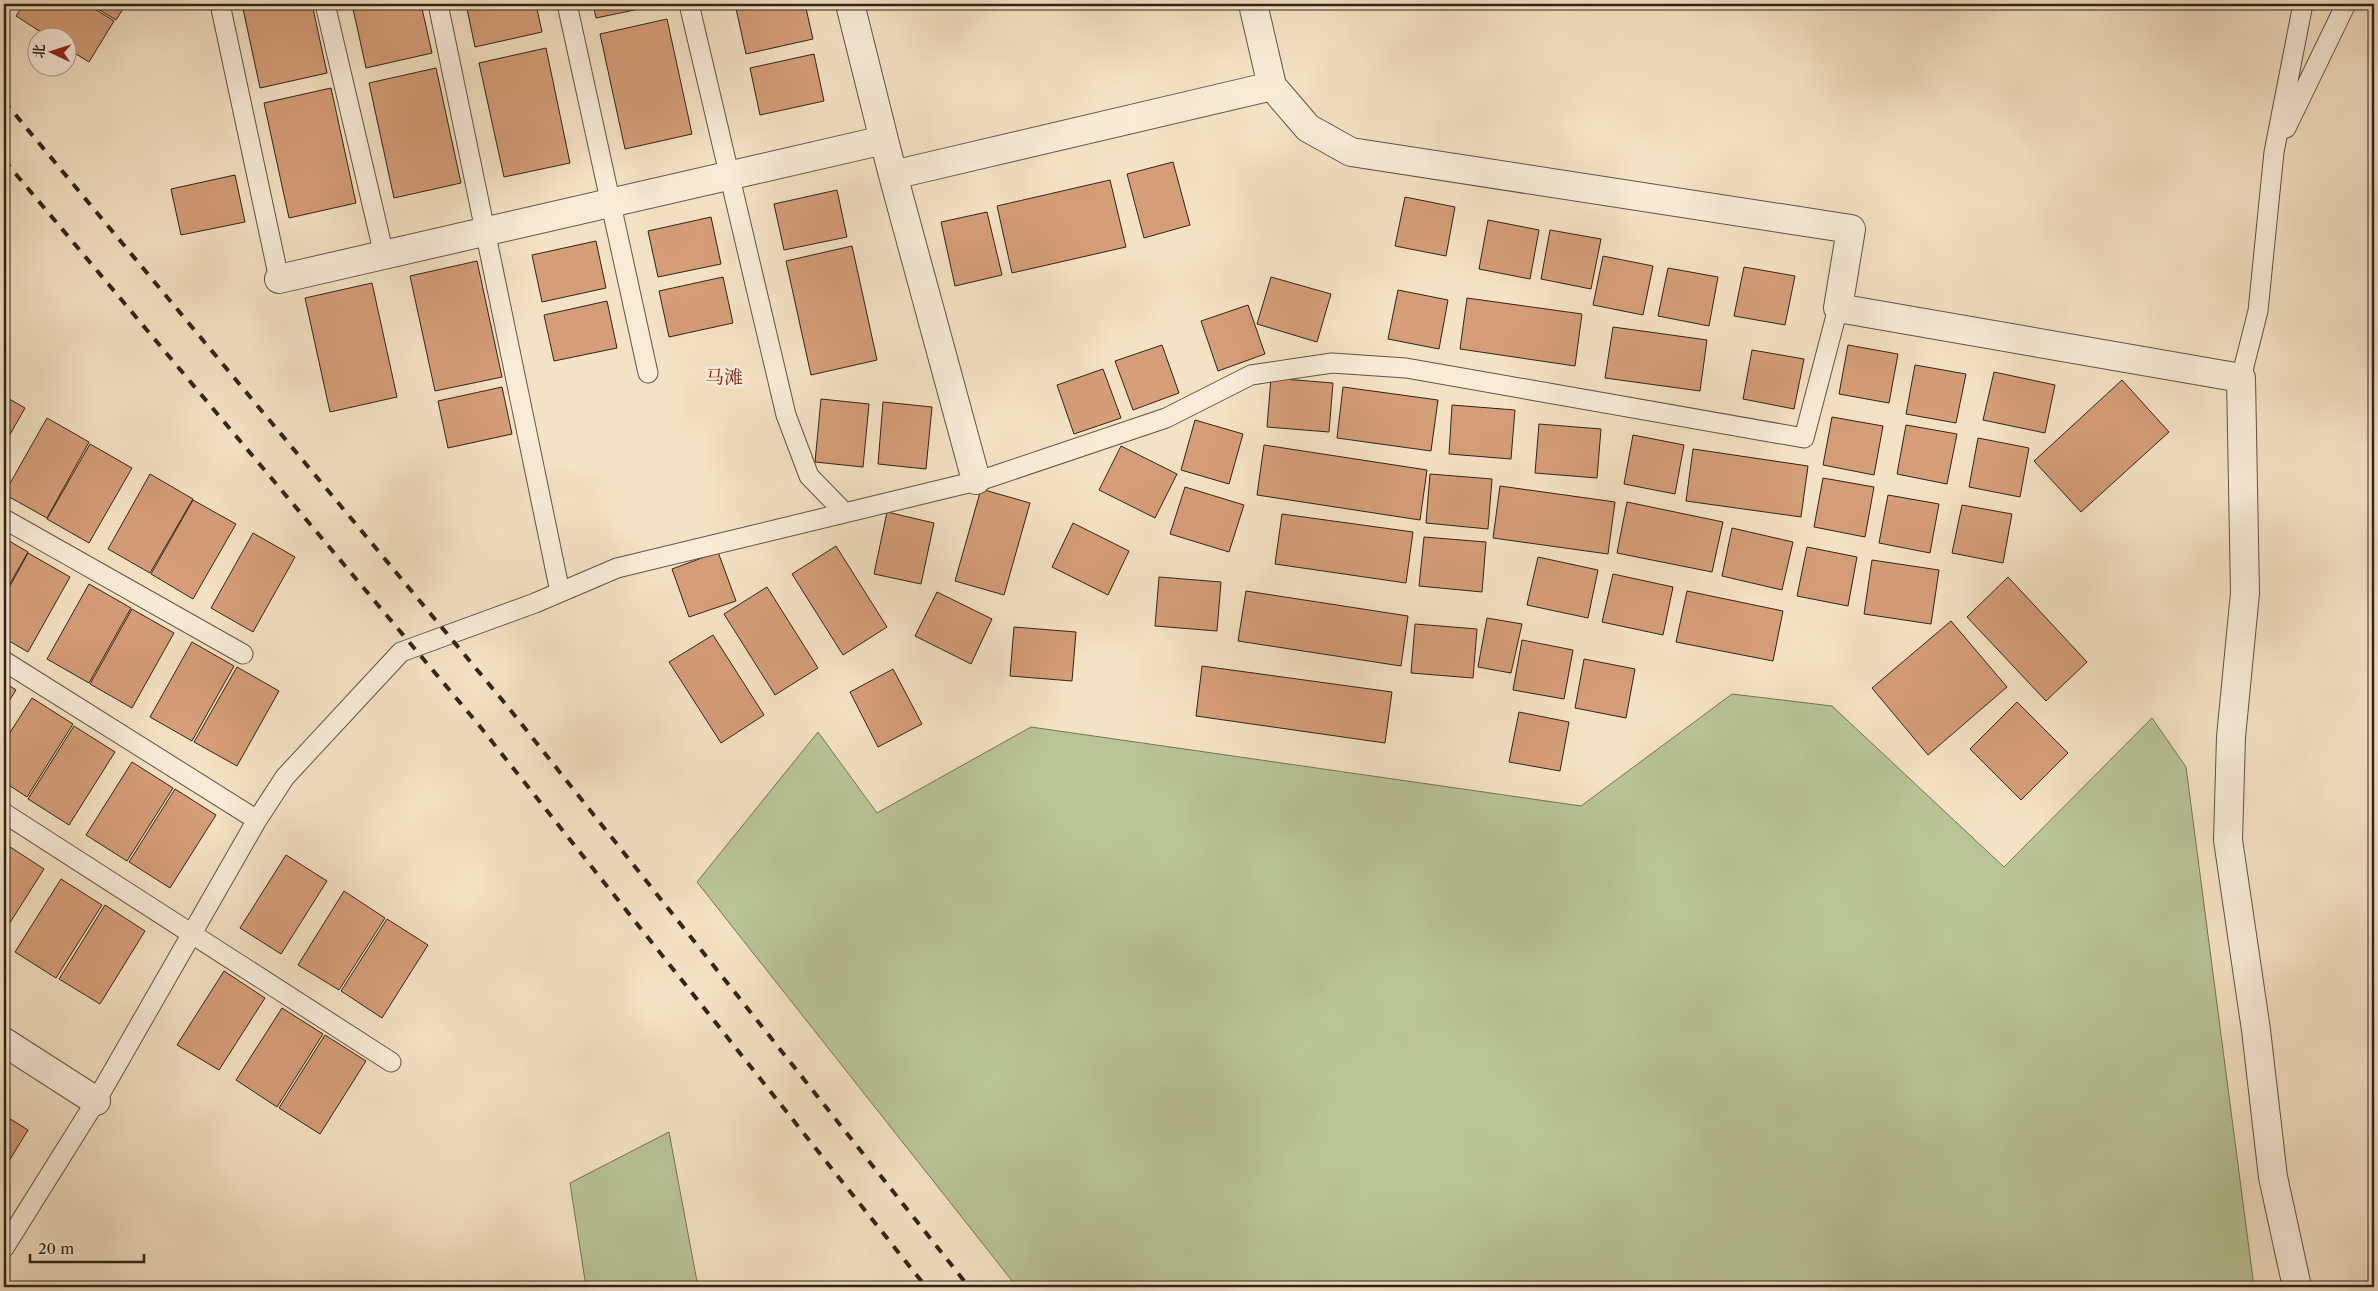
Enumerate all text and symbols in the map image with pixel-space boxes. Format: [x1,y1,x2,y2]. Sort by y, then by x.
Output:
north arrow [28,28,78,78]
text: 北 [30,43,48,59]
district label: 马滩 [705,366,743,389]
scale bar [30,1231,144,1263]
text: 20 m [38,1239,74,1258]

